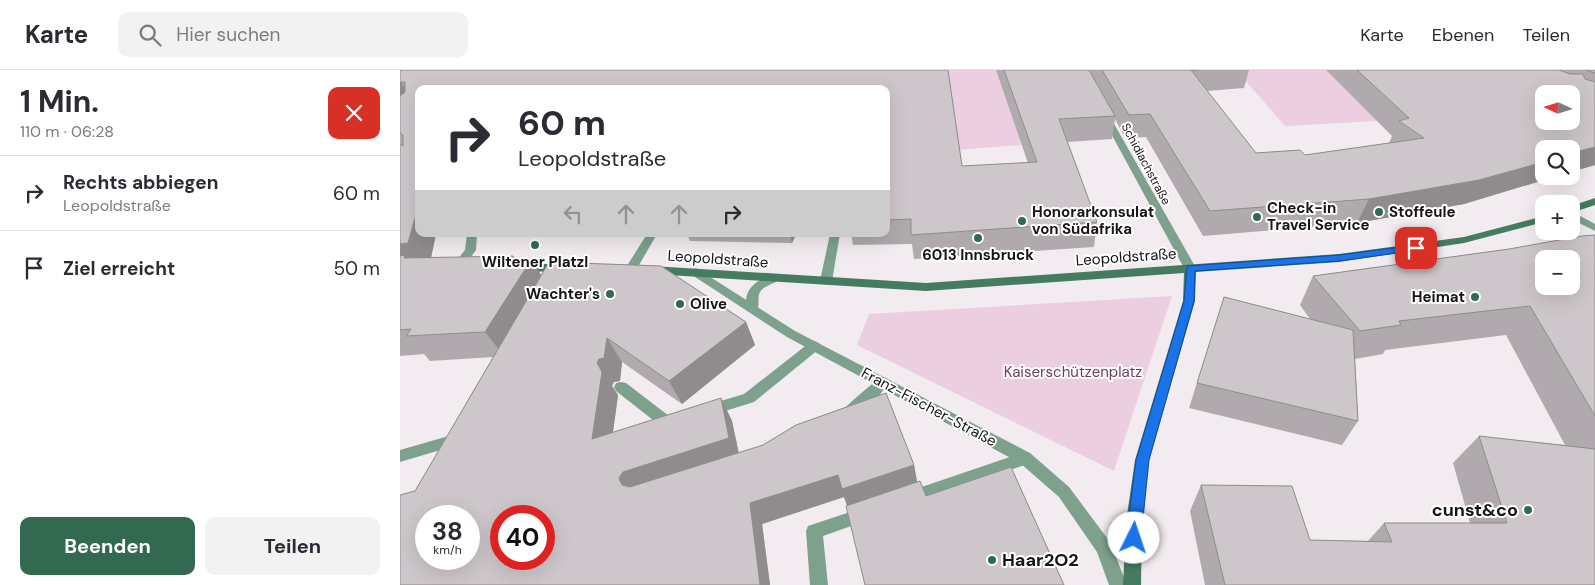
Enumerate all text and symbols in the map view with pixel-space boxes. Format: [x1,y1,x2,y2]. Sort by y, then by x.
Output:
search box [118,12,468,57]
text: Karte [25,19,88,50]
icon: search [136,21,164,49]
text: Hier suchen [176,22,281,47]
text: Karte [1360,23,1404,47]
text: Ebenen [1432,23,1494,47]
text: Teilen [1522,23,1570,47]
text: 1 Min. [20,82,99,121]
north arrow [1535,85,1580,130]
map controls [1535,85,1580,295]
button: close [328,87,380,139]
text: 60 m [518,100,606,146]
icon: right [435,105,500,170]
street label: Schidlachstraße [1118,120,1174,208]
text: 110 m · 06:28 [20,121,114,142]
button: search [1535,140,1580,185]
text: Leopoldstraße [518,144,666,173]
text: Rechts abbiegen [63,170,218,195]
icon: right [20,179,48,207]
text: 60 m [333,181,380,206]
text: Leopoldstraße [63,195,171,216]
button: + [1535,195,1580,240]
place label: Check-in Travel Service [1267,198,1370,235]
icon: left [559,200,587,228]
icon: ahead [612,200,640,228]
icon: ahead [665,200,693,228]
icon: right [718,200,746,228]
place label: Honorarkonsulat von Südafrika [1032,202,1154,239]
place label: Stoffeule [1389,202,1456,222]
marker: Stoffeule [1373,206,1385,218]
marker: Check-in Travel Service [1251,211,1263,223]
marker: Honorarkonsulat von Südafrika [1016,215,1028,227]
pin [1395,227,1437,269]
marker: 6013 Innsbruck [972,232,984,244]
icon: arrive [1402,234,1430,262]
marker: Wiltener Platzl [529,239,541,251]
street label: Leopoldstraße [1075,243,1177,271]
street label: Leopoldstraße [667,245,769,273]
place label: 6013 Innsbruck [922,245,1034,265]
button: − [1535,250,1580,295]
place label: Wiltener Platzl [482,252,588,272]
icon: arrive [20,254,48,282]
text: Ziel erreicht [63,256,175,281]
text: 50 m [333,256,380,281]
place label: Wachter's [526,284,600,304]
place label: Heimat [1412,287,1465,307]
marker: Wachter's [604,288,616,300]
marker: Heimat [1469,291,1481,303]
place label: Olive [690,294,727,314]
marker: Olive [674,298,686,310]
park label: Kaiserschützenplatz [1004,362,1142,382]
street label: Franz-Fischer-Straße [858,363,1000,451]
place label: cunst&co [1432,498,1518,522]
marker: cunst&co [1522,504,1534,516]
speed limit sign: 40 [490,505,555,570]
position arrow [1107,511,1159,563]
text: 38 [432,515,463,548]
button: Beenden [20,517,195,575]
button: Teilen [205,517,380,575]
text: km/h [433,542,462,558]
place label: Haar2O2 [1002,548,1079,572]
marker: Haar2O2 [986,554,998,566]

